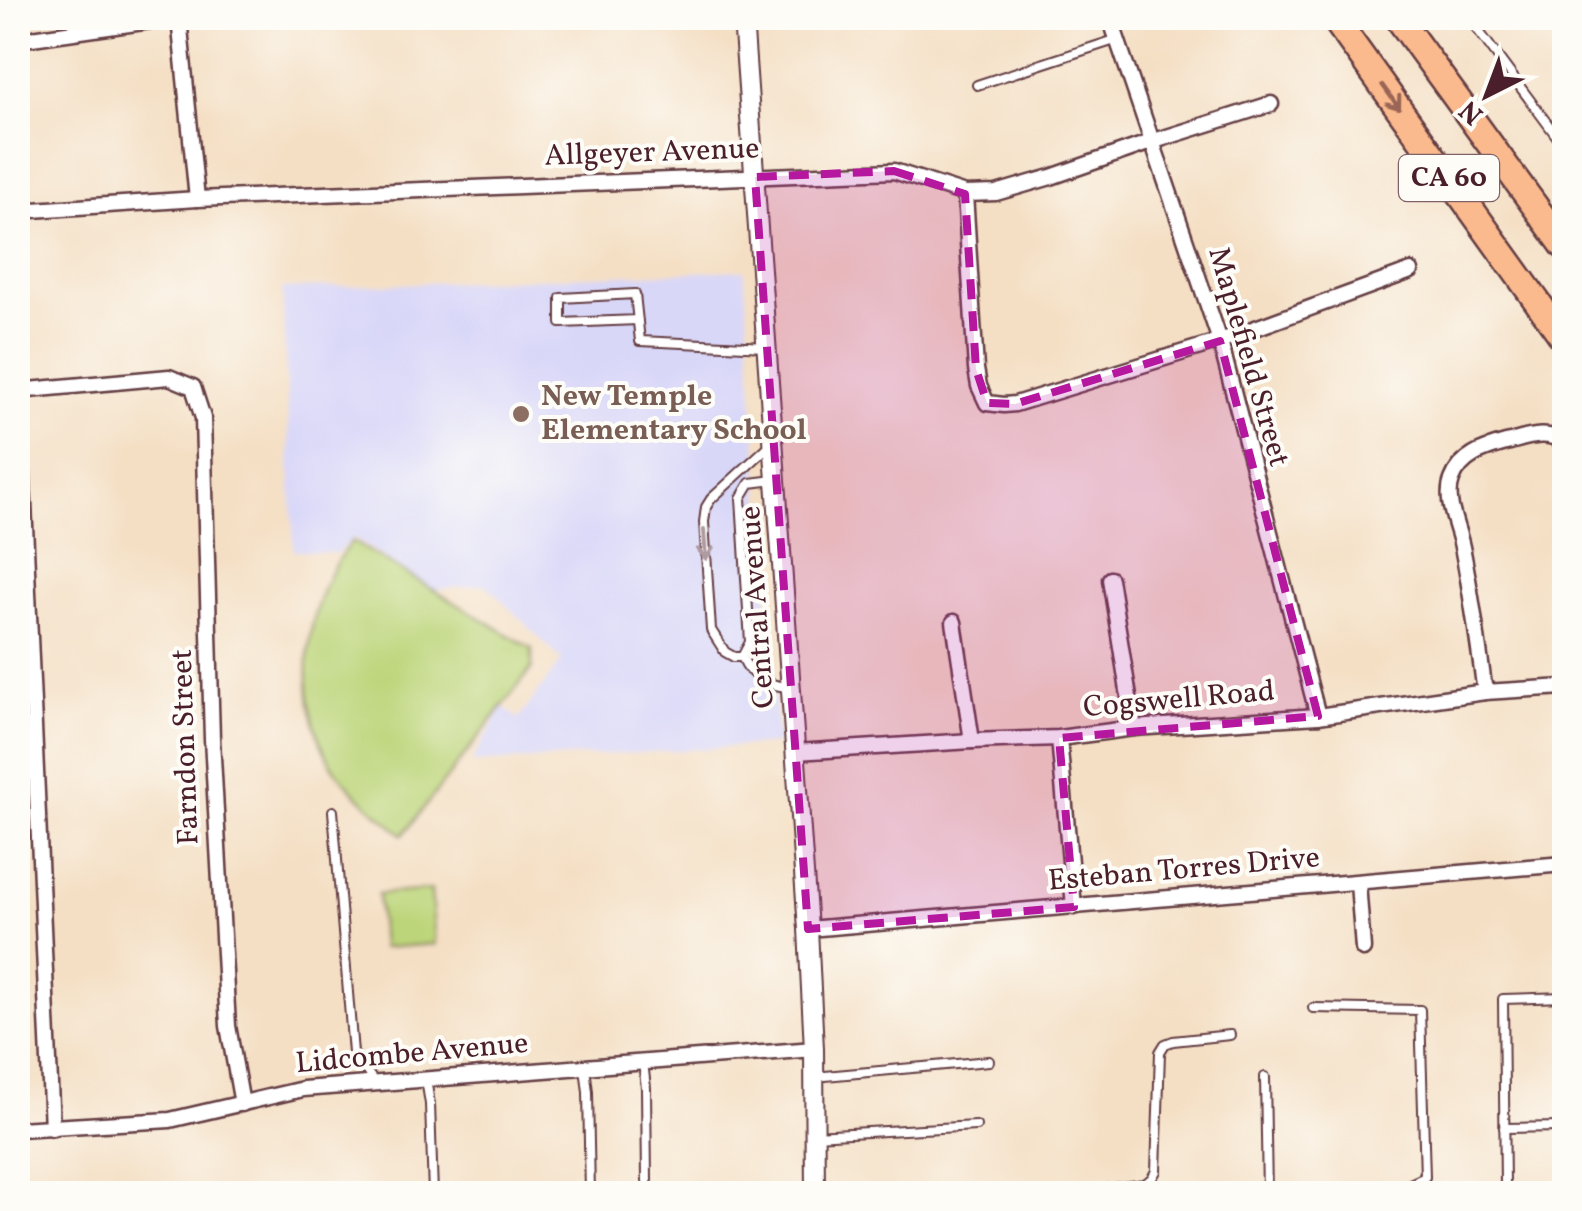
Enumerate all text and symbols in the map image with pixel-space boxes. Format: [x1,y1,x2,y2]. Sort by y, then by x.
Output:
north arrow [1437,45,1537,145]
one-way arrow [1380,83,1401,110]
text: N [1451,90,1493,133]
street label: Allgeyer Avenue [544,128,760,178]
road number: CA 60 [1399,155,1499,201]
street label: Maplefield Street [1197,242,1299,472]
place label: New Temple Elementary School [541,376,807,452]
marker: New Temple Elementary School [510,403,532,425]
street label: Central Avenue [730,504,786,710]
one-way arrow [696,528,715,561]
street label: Farndon Street [162,648,210,846]
street label: Cogswell Road [1082,671,1276,729]
street label: Esteban Torres Drive [1046,837,1322,903]
street label: Lidcombe Avenue [294,1023,530,1085]

